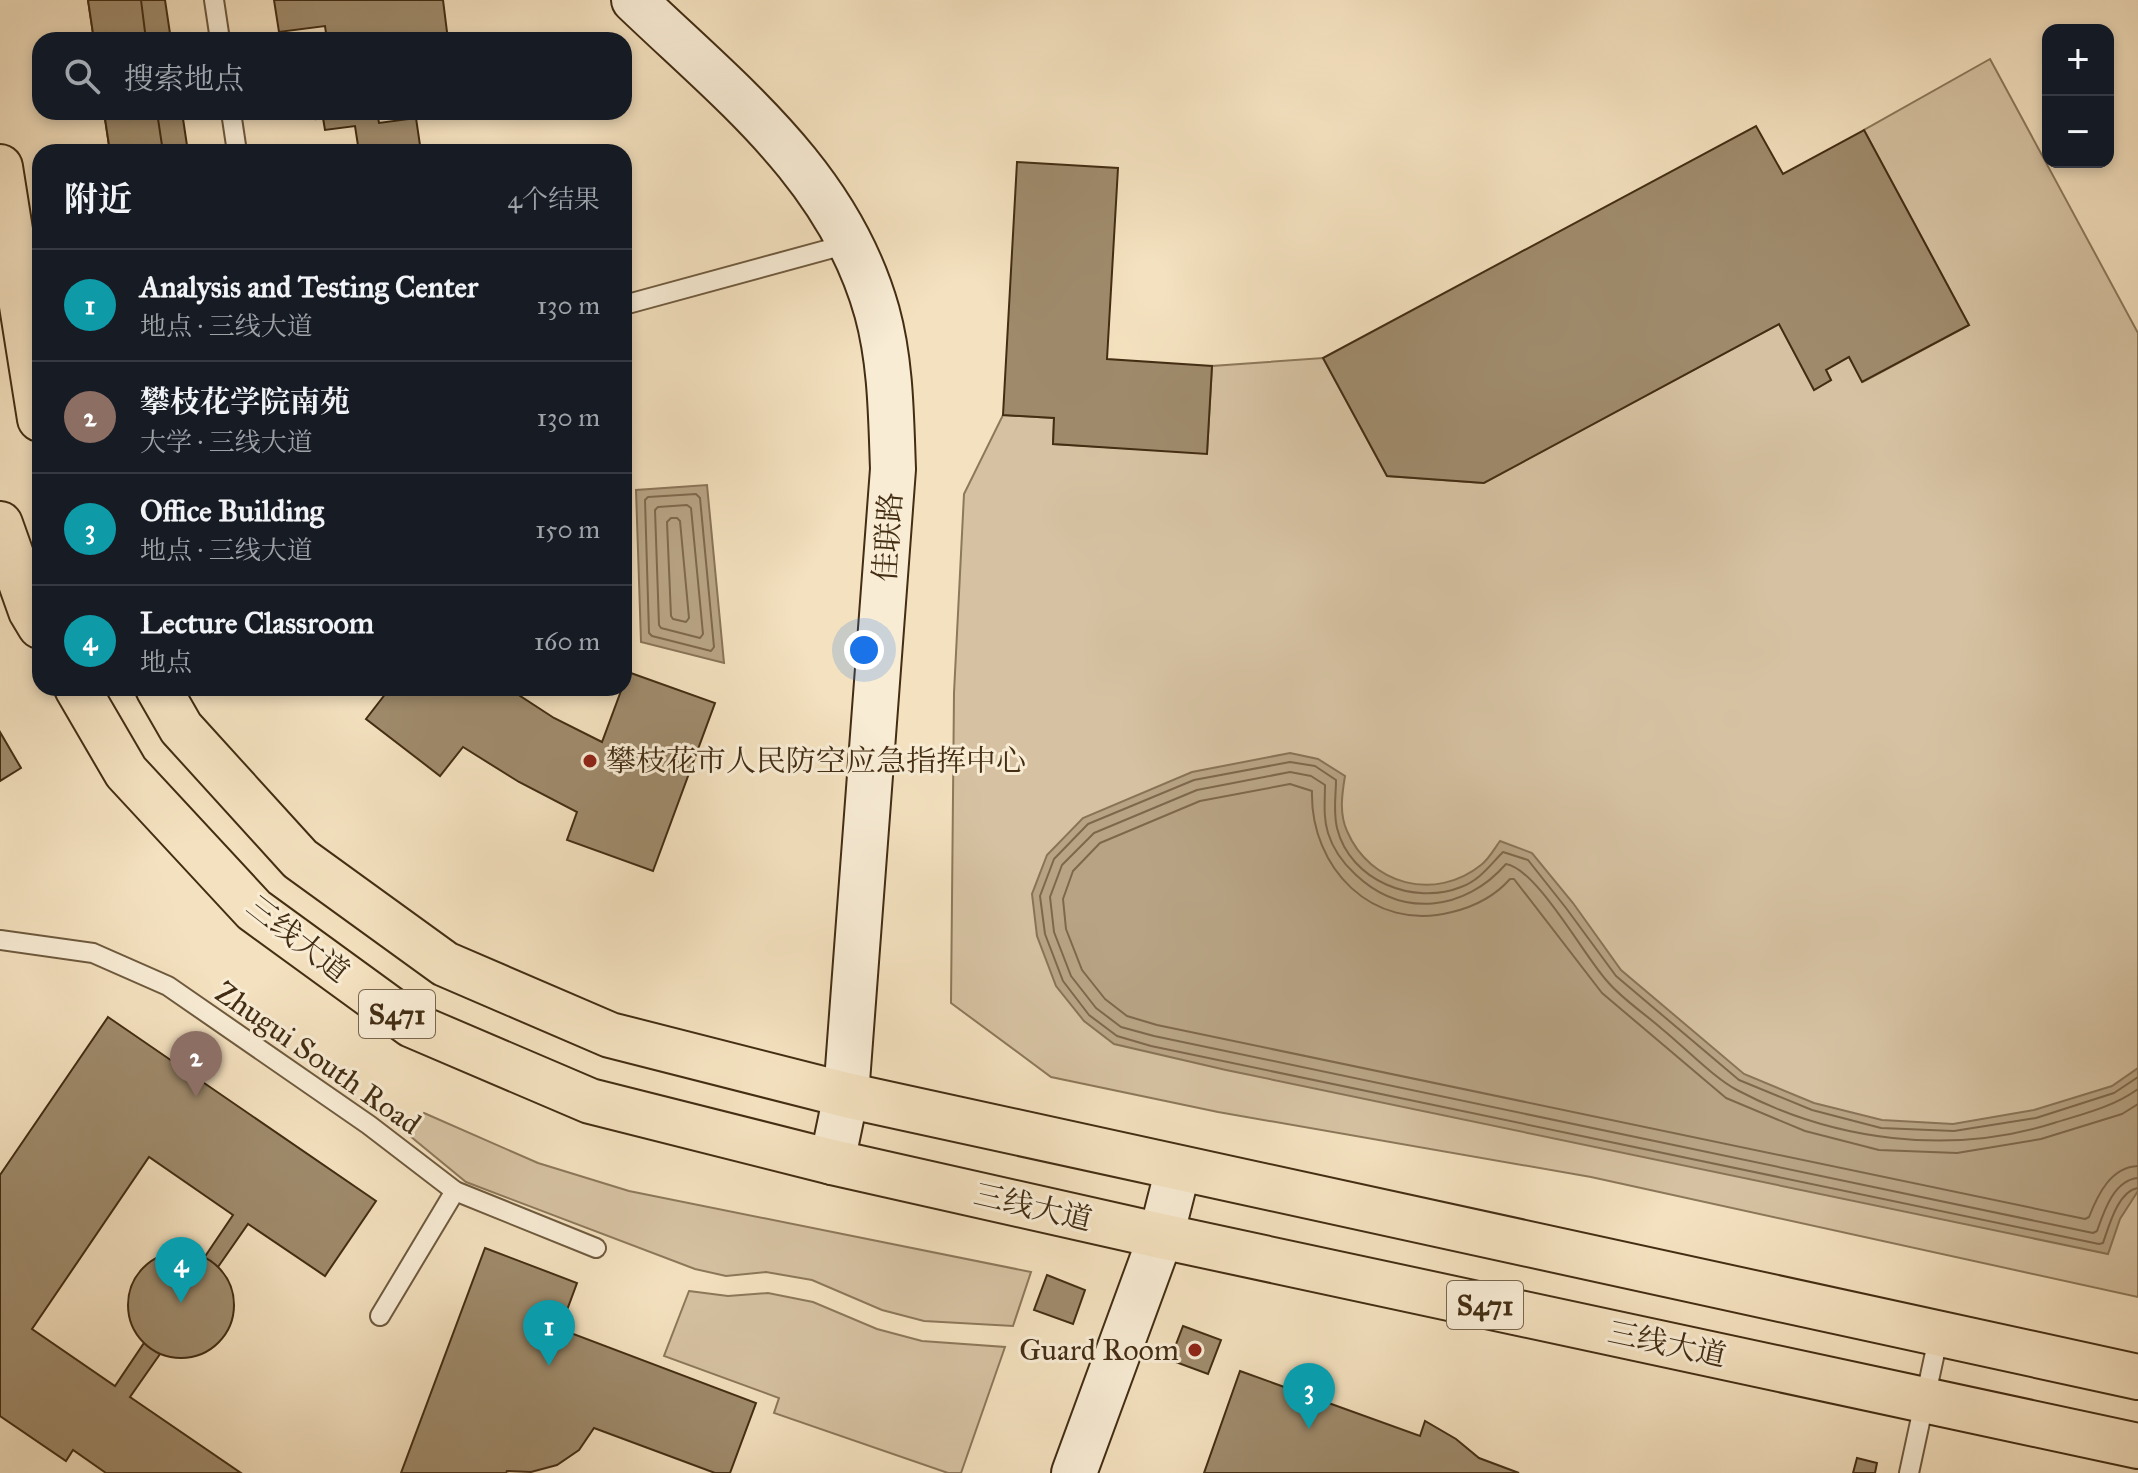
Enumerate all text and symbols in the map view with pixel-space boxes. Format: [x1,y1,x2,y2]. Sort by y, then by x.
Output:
map controls [2042,24,2114,168]
button: + [2042,24,2114,96]
search box [32,32,632,120]
icon: search [60,54,104,98]
text: 搜索地点 [124,61,244,97]
button: − [2042,96,2114,168]
text: 附近 [64,179,132,220]
text: 4个结果 [508,183,600,215]
text: Analysis and Testing Center [140,269,478,305]
text: 1 [85,289,95,321]
text: 130 m [537,289,600,321]
text: 地点 · 三线大道 [140,310,313,342]
text: 攀枝花学院南苑 [140,384,350,420]
text: 2 [84,401,96,433]
text: 130 m [537,401,600,433]
text: 大学 · 三线大道 [140,426,313,458]
street label: 佳联路 [867,491,909,583]
text: Office Building [140,493,324,529]
text: 3 [85,513,95,545]
text: 150 m [535,513,600,545]
text: 地点 · 三线大道 [140,534,313,566]
text: Lecture Classroom [140,605,374,641]
text: 4 [83,625,97,657]
text: 160 m [534,625,600,657]
your location [844,630,884,670]
text: 地点 [140,646,192,678]
place label: 攀枝花市人民防空应急指挥中心 [606,743,1026,779]
marker: 攀枝花市人民防空应急指挥中心 [581,752,599,770]
street label: 三线大道 [240,888,356,990]
street label: Zhugui South Road [208,974,428,1142]
road number: S471 [359,990,435,1038]
pin: 2 [170,1031,222,1097]
street label: 三线大道 [970,1176,1096,1238]
pin: 4 [155,1237,207,1303]
road number: S471 [1447,1281,1523,1329]
pin: 1 [523,1300,575,1366]
street label: 三线大道 [1605,1314,1729,1374]
place label: Guard Room [1019,1332,1179,1368]
marker: Guard Room [1186,1341,1204,1359]
pin: 3 [1283,1363,1335,1429]

